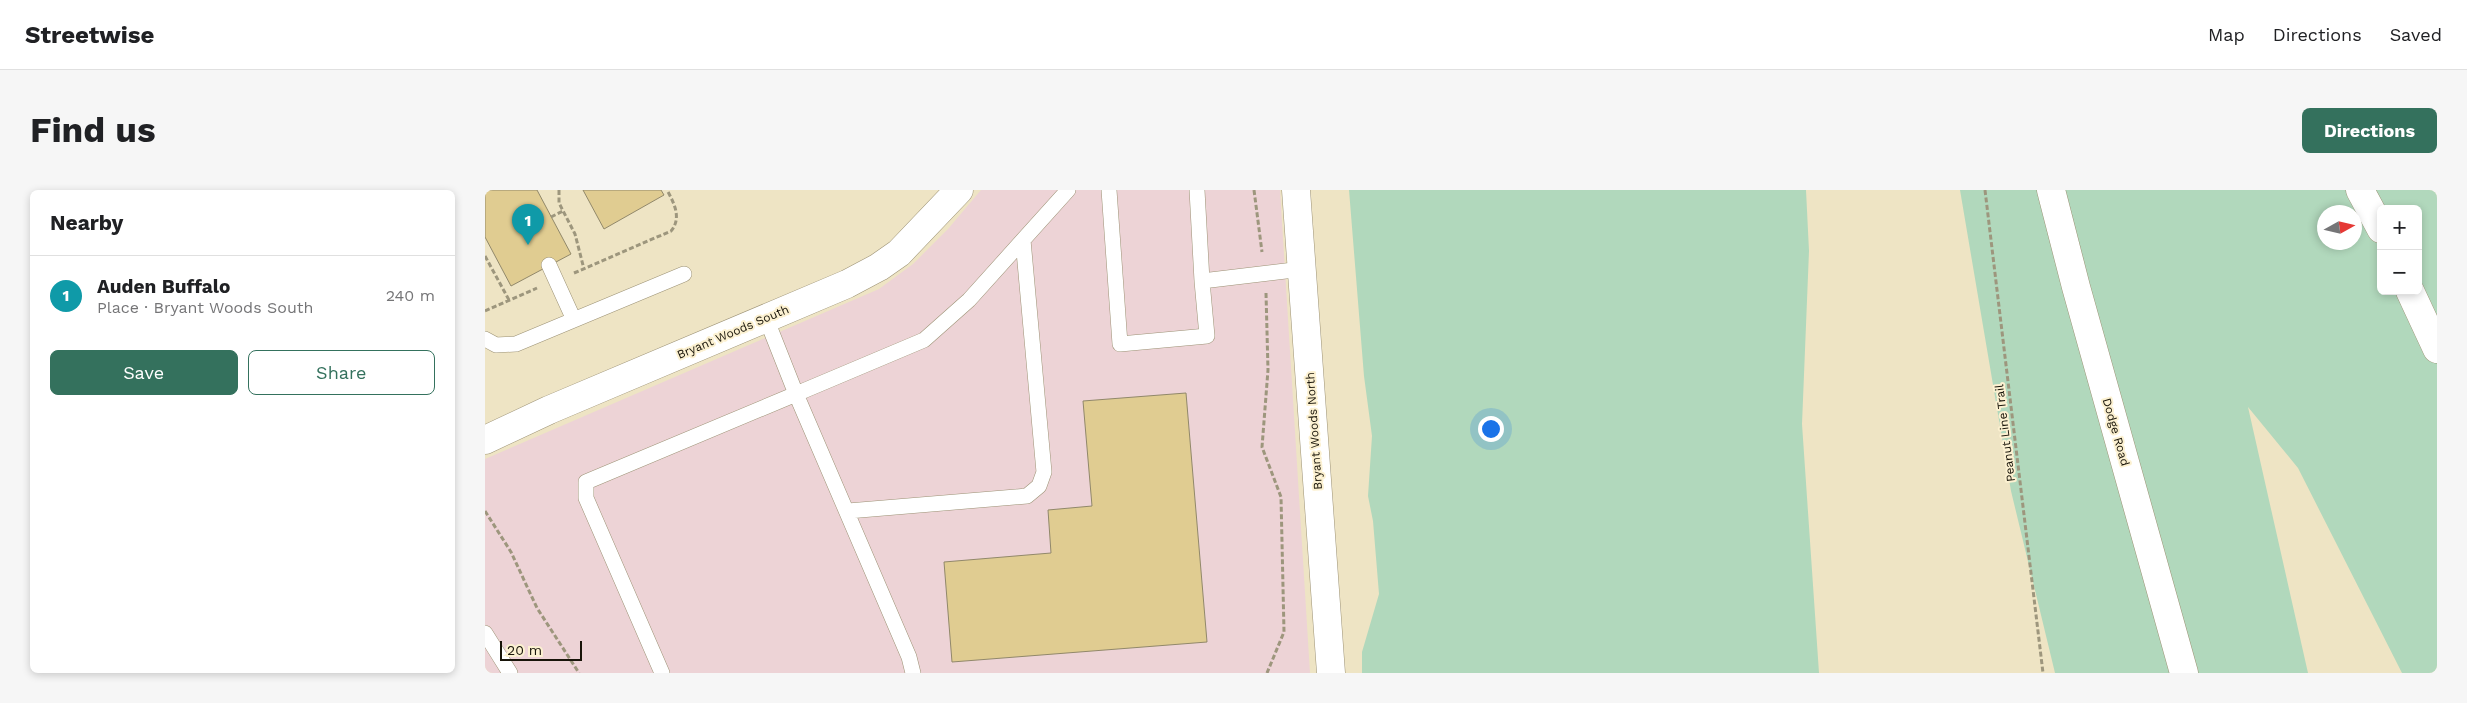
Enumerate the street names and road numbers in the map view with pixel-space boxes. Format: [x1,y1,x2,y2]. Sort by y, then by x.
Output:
street label: Bryant Woods South [675,302,791,362]
street label: Bryant Woods North [1303,372,1325,490]
street label: Peanut Line Trail [1992,383,2018,483]
street label: Dodge Road [2100,396,2132,468]

